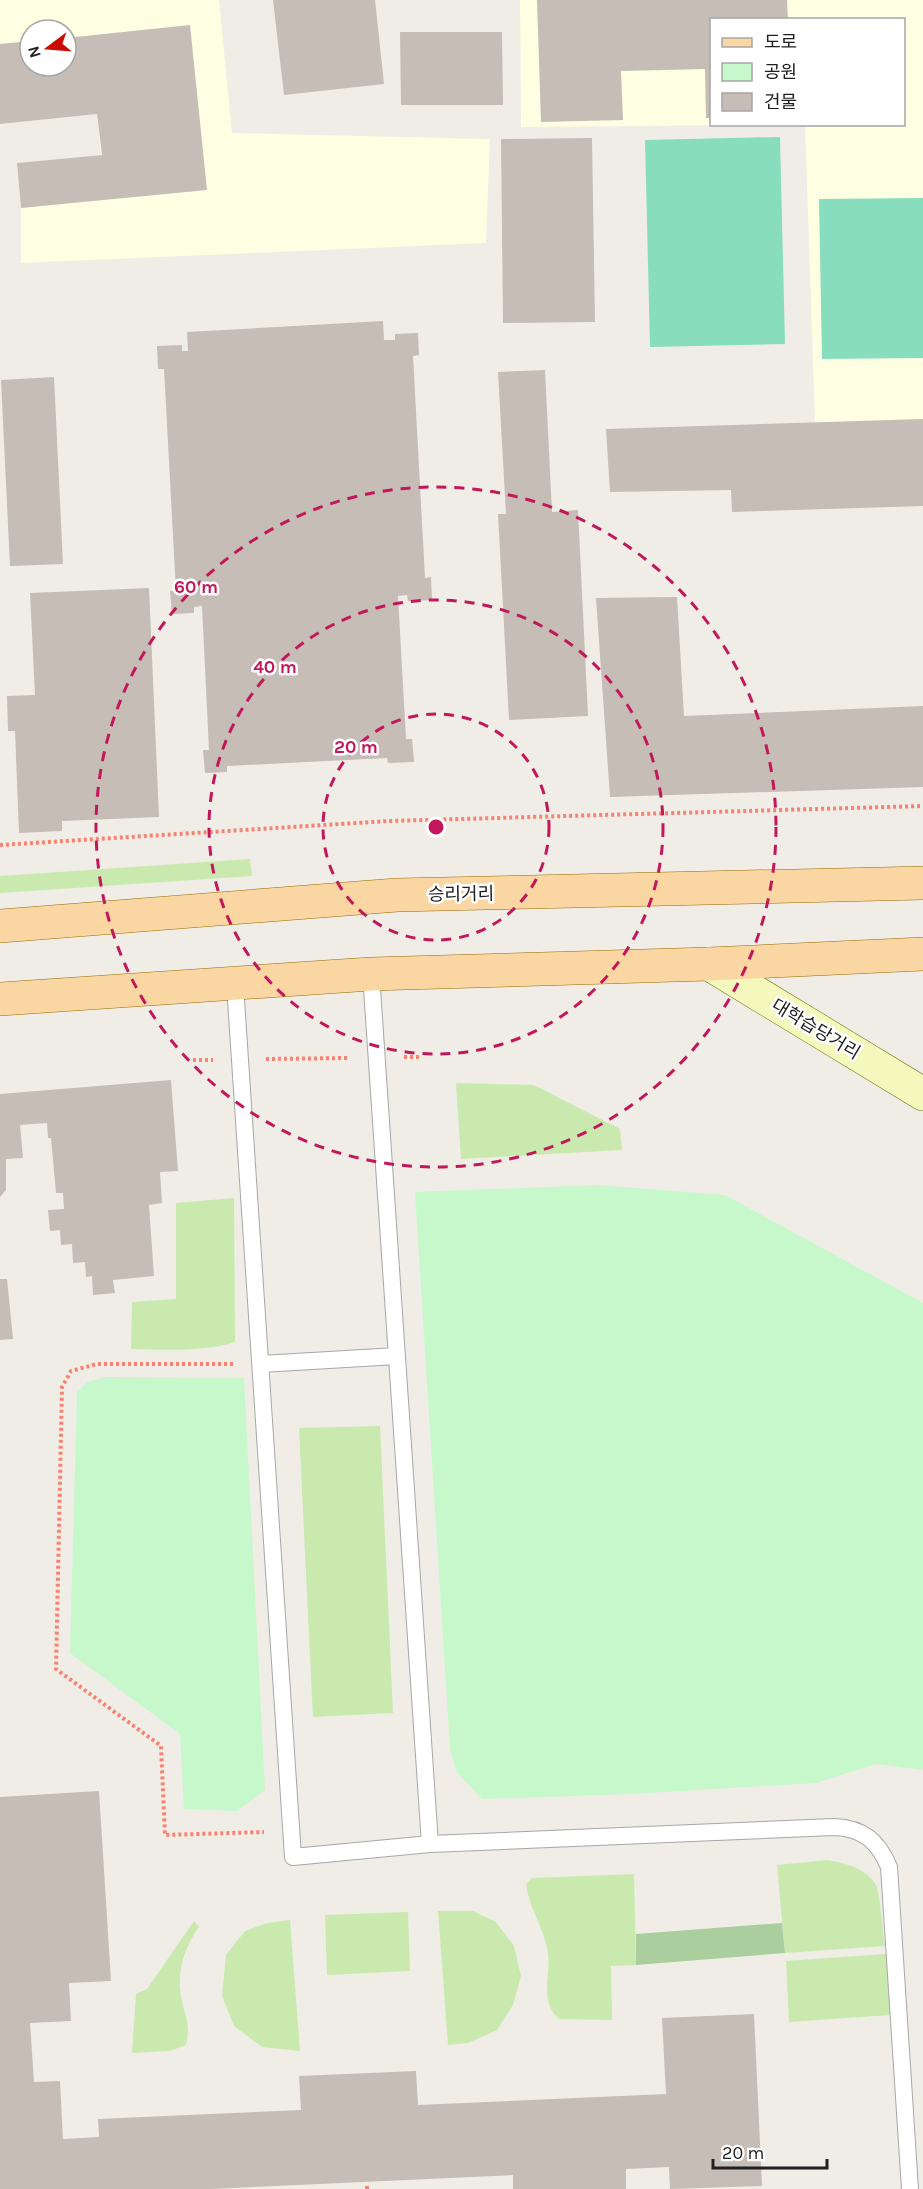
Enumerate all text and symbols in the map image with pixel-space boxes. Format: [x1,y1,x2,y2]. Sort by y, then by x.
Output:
north arrow [18,18,78,78]
legend [710,18,905,126]
text: 도로 [764,31,797,53]
text: N [23,44,45,60]
text: 공원 [764,61,797,83]
text: 건물 [764,91,797,113]
text: 60 m [174,576,218,598]
text: 40 m [253,656,297,678]
text: 20 m [334,736,378,758]
centre of rings [426,817,446,837]
street label: 승리거리 [428,882,494,906]
street label: 대학습당거리 [768,994,864,1064]
scale bar [713,2132,827,2170]
text: 20 m [722,2142,764,2164]

